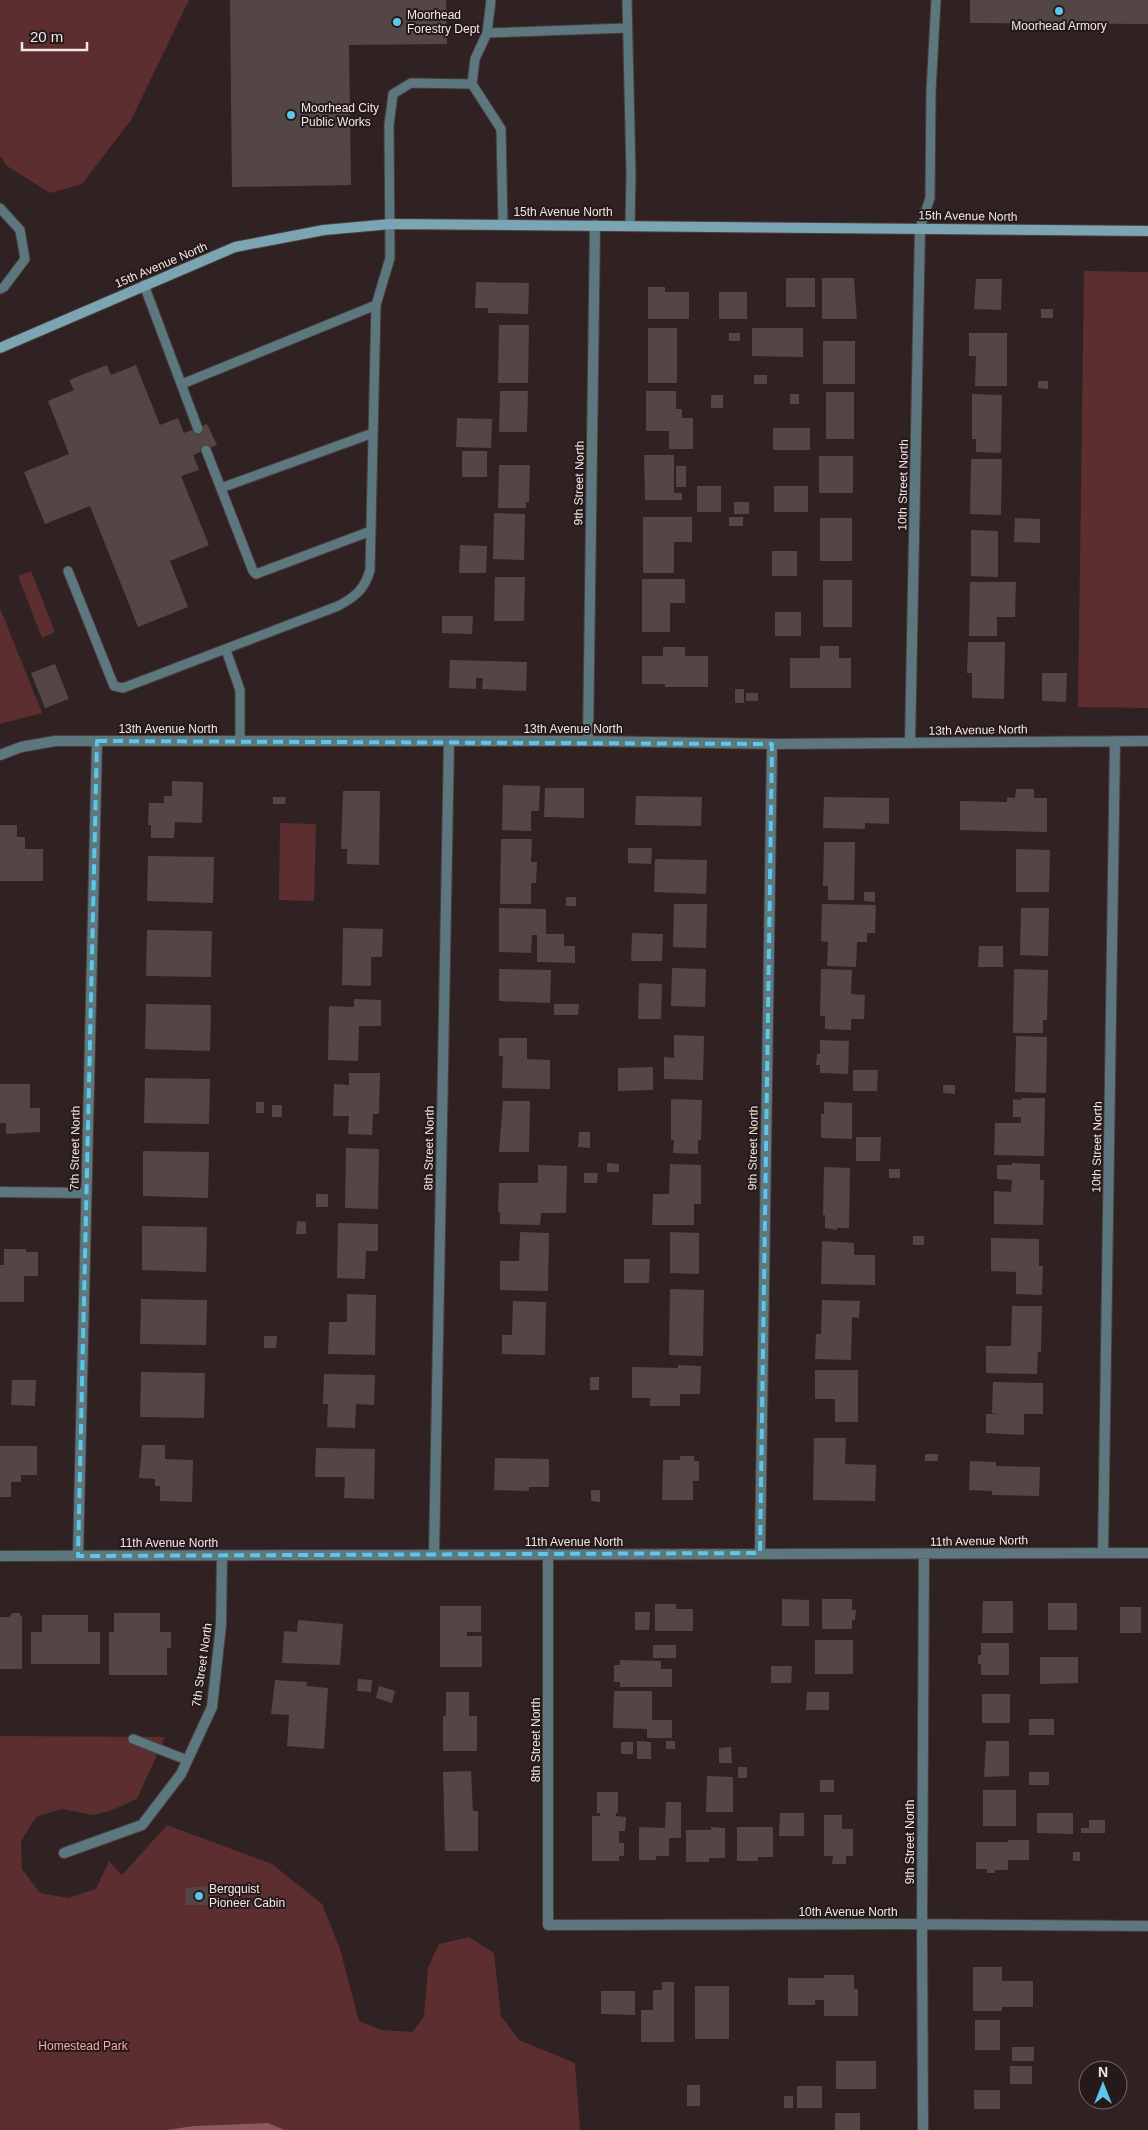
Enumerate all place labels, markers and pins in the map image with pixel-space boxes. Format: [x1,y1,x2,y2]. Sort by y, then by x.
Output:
marker: Moorhead Armory [1053,5,1065,17]
place label: Moorhead Forestry Dept [407,8,480,36]
marker: Moorhead Forestry Dept [391,16,403,28]
place label: Moorhead Armory [1011,19,1107,33]
place label: Moorhead City Public Works [301,101,379,129]
marker: Moorhead City Public Works [285,109,297,121]
place label: Bergquist Pioneer Cabin [209,1882,285,1910]
marker: Bergquist Pioneer Cabin [193,1890,205,1902]

